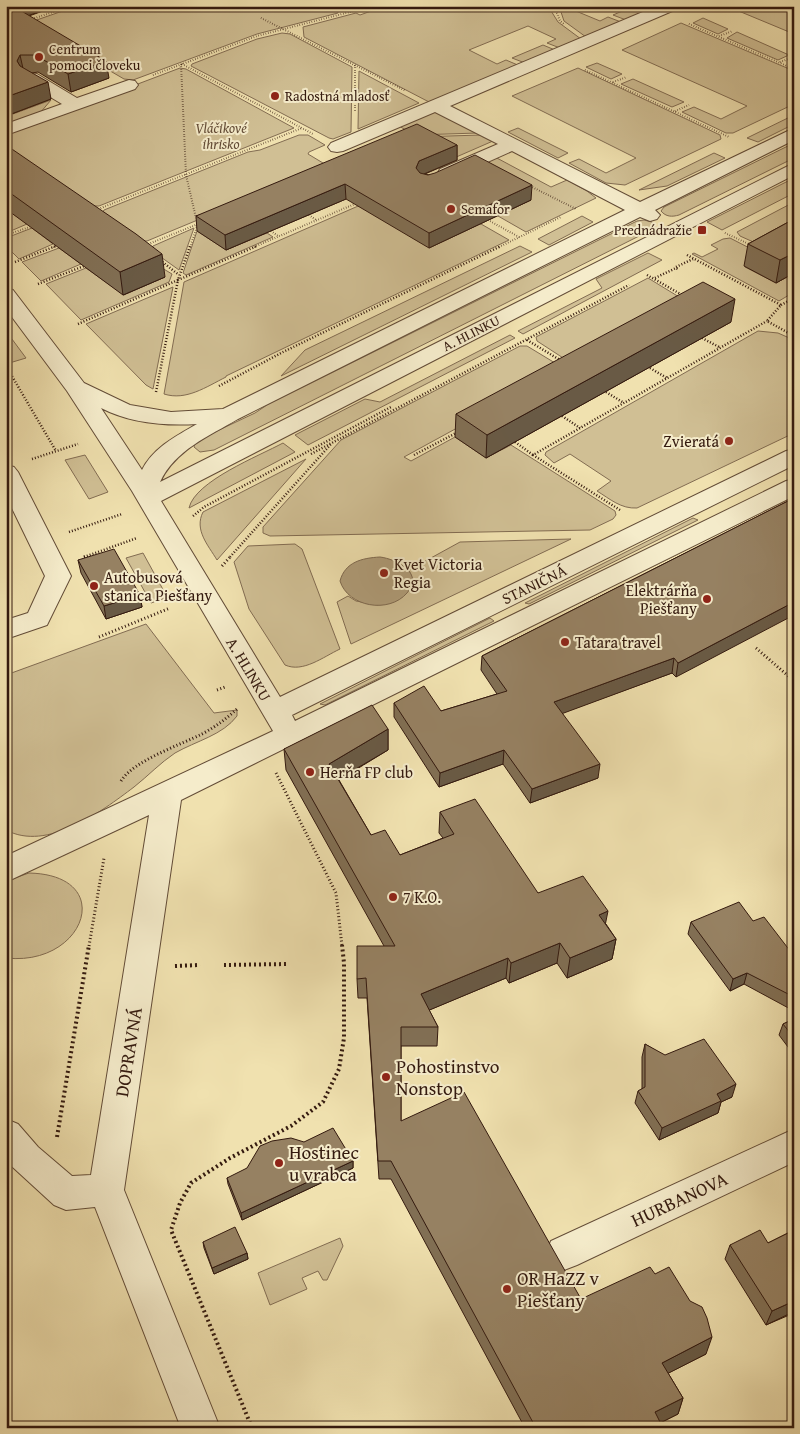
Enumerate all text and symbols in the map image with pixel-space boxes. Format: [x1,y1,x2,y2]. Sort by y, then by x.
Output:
place label: Centrum pomoci človeku [49,39,141,75]
marker: Centrum pomoci človeku [33,51,45,63]
place label: Radostná mladosť [285,86,390,106]
marker: Radostná mladosť [269,90,281,102]
park label: Vláčikové ihrisko [195,118,247,154]
place label: Semafor [461,199,510,219]
marker: Semafor [445,203,457,215]
place label: Prednádražie [614,220,692,240]
marker: Prednádražie [696,224,708,236]
street label: A. HLINKU [439,310,503,356]
place label: Zvieratá [663,429,719,453]
marker: Zvieratá [723,435,735,447]
place label: Kvet Victoria Regia [394,552,483,594]
street label: STANIČNÁ [497,558,571,610]
place label: Autobusová stanica Piešťany [104,565,212,607]
marker: Kvet Victoria Regia [378,567,390,579]
place label: Elektrárňa Piešťany [626,578,697,620]
marker: Autobusová stanica Piešťany [88,580,100,592]
marker: Elektrárňa Piešťany [701,593,713,605]
place label: Tatara travel [575,630,661,654]
street label: A. HLINKU [220,632,278,706]
marker: Tatara travel [559,636,571,648]
place label: Herňa FP club [320,760,413,784]
marker: Herňa FP club [304,766,316,778]
place label: 7 K.O. [403,885,441,909]
marker: 7 K.O. [387,891,399,903]
street label: DOPRAVNÁ [107,1005,149,1099]
place label: Pohostinstvo Nonstop [396,1052,500,1102]
marker: Pohostinstvo Nonstop [380,1071,392,1083]
place label: Hostinec u vrabca [289,1138,359,1188]
marker: Hostinec u vrabca [273,1157,285,1169]
street label: HURBANOVA [626,1164,732,1234]
place label: OR HaZZ v Piešťany [517,1264,600,1314]
marker: OR HaZZ v Piešťany [501,1283,513,1295]

